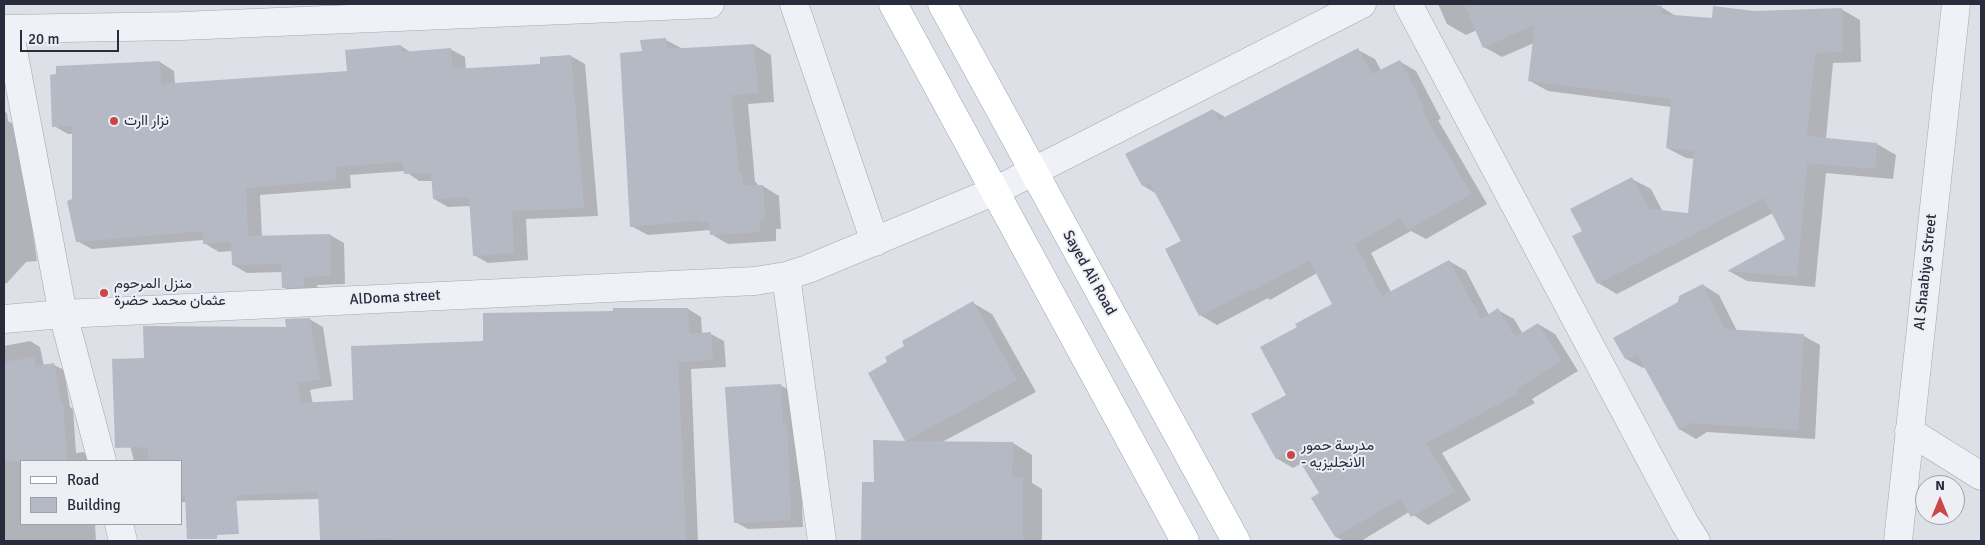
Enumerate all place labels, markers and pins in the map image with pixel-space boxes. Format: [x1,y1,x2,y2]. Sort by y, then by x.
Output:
place label: نزار اارت [124,112,169,130]
marker: نزار اارت [108,115,120,127]
place label: منزل المرحوم عثمان محمد حضرة [114,275,226,310]
marker: منزل المرحوم عثمان محمد حضرة [98,287,110,299]
place label: مدرسة حمور - الانجليزيه [1301,437,1374,472]
marker: مدرسة حمور - الانجليزيه [1285,449,1297,461]

